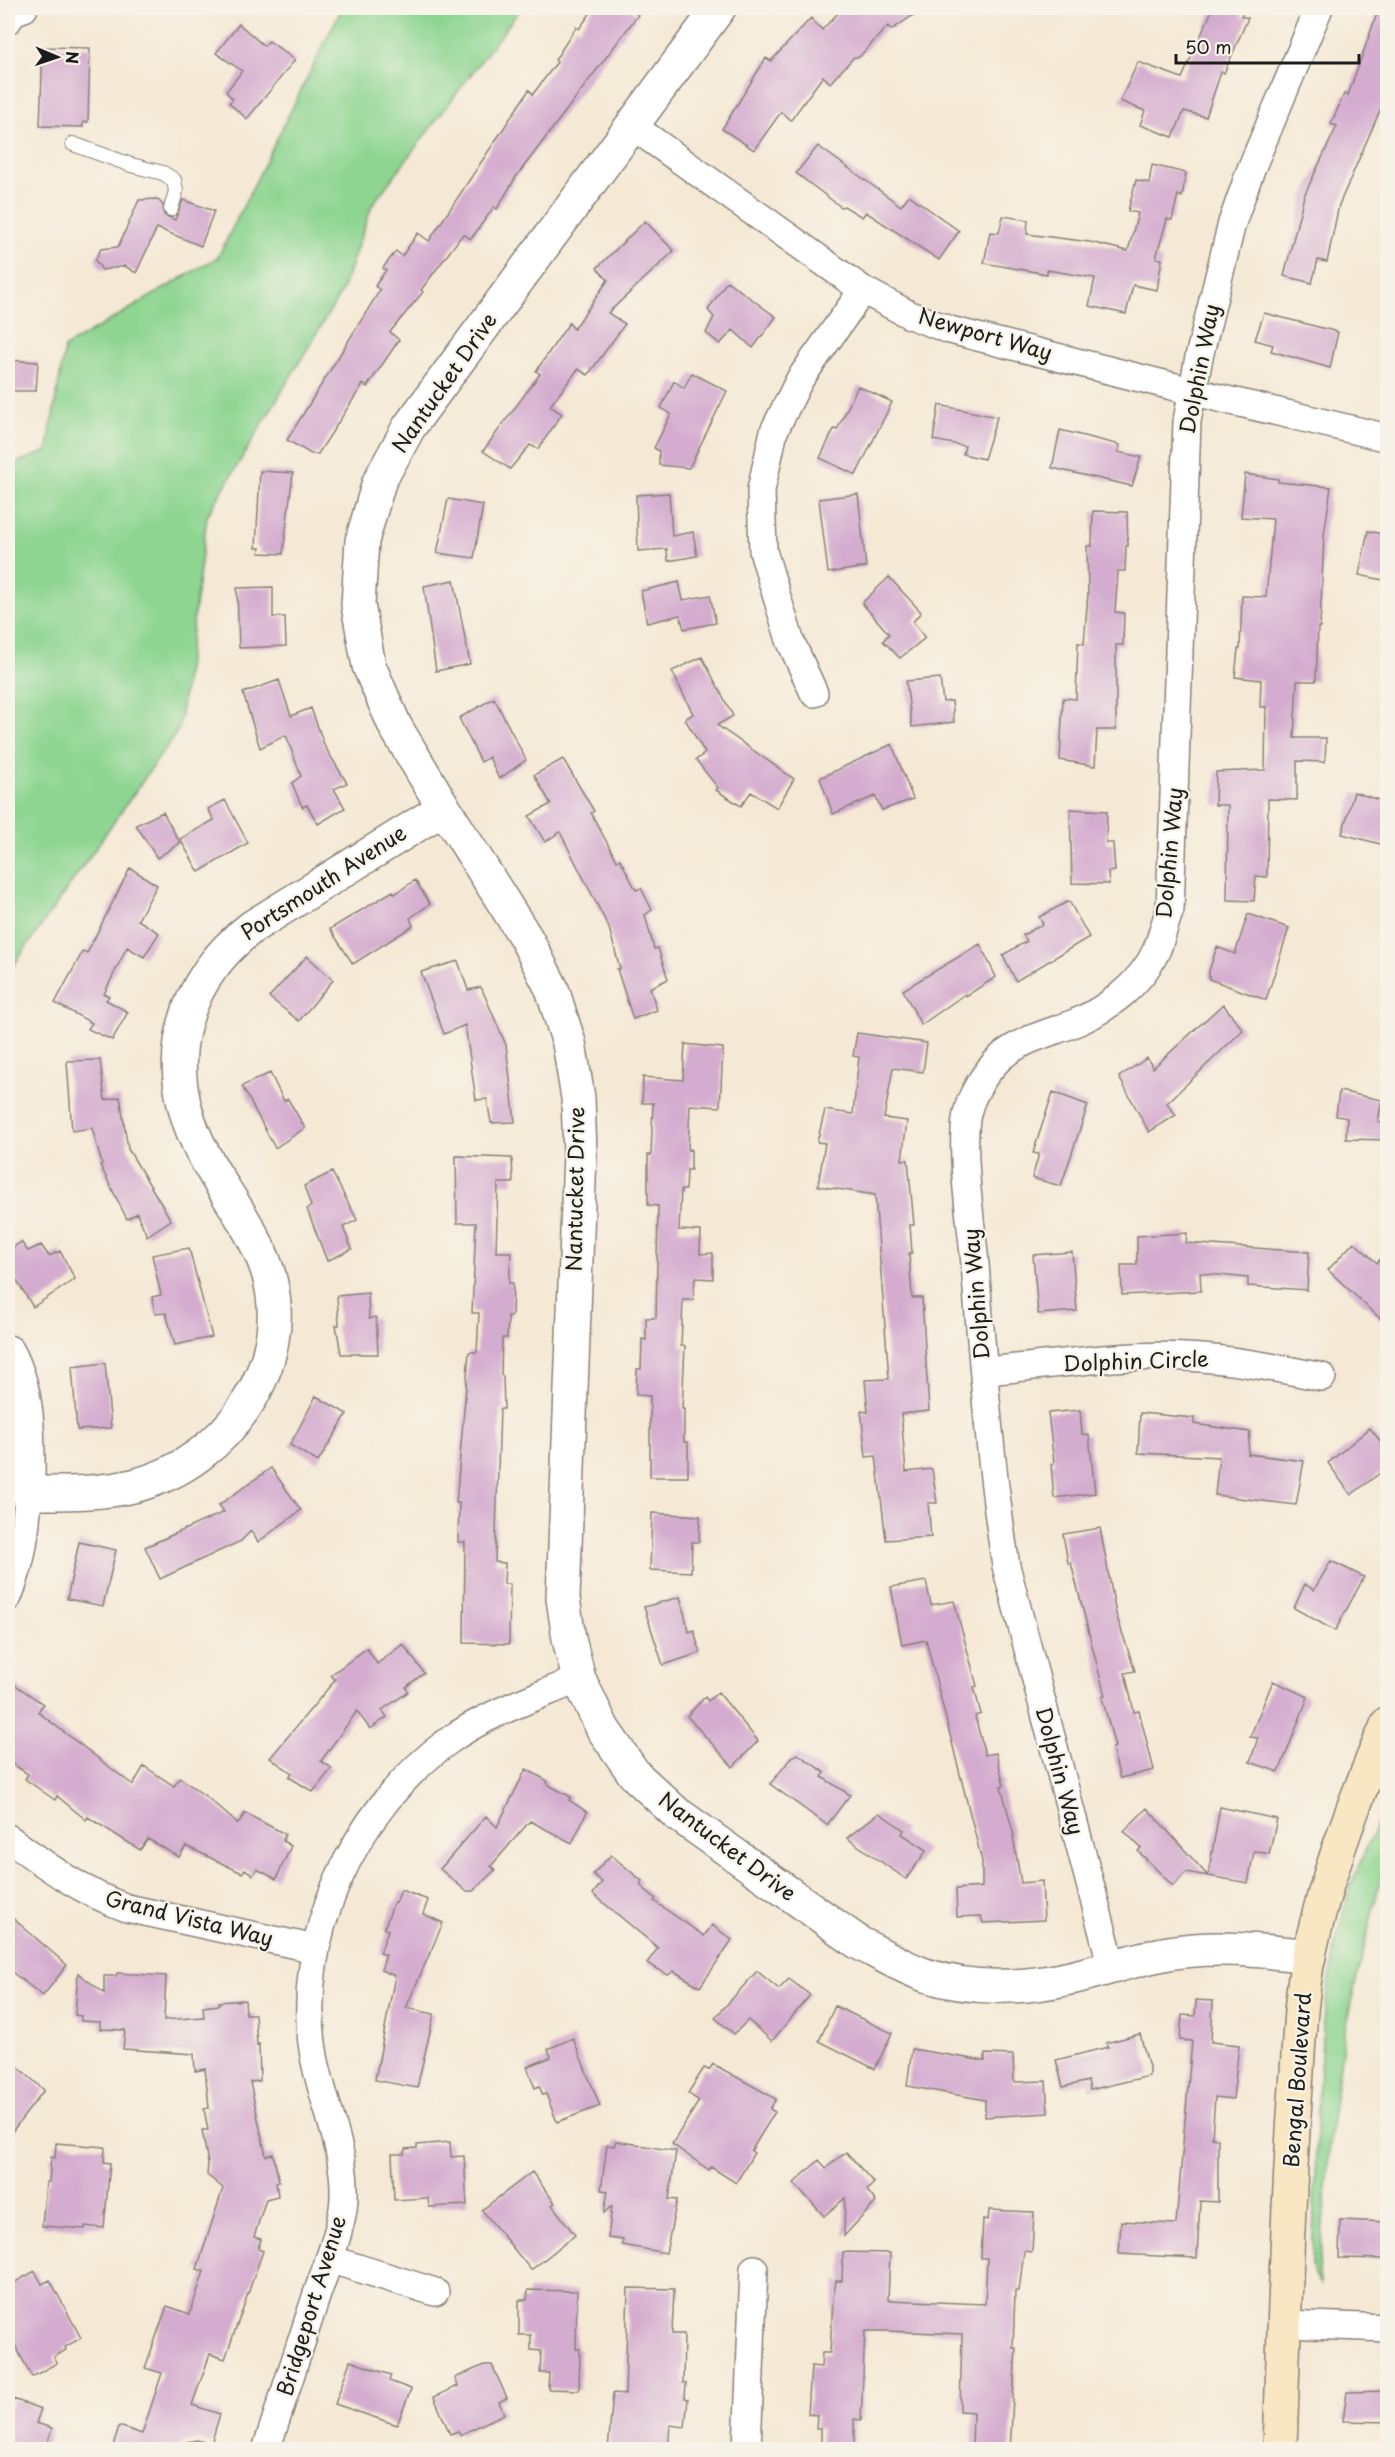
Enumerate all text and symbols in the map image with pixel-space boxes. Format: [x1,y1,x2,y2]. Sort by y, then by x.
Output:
north arrow [27,27,87,87]
scale bar [1176,27,1359,65]
text: 50 m [1185,33,1232,60]
text: N [61,51,85,64]
street label: Newport Way [915,299,1056,368]
street label: Dolphin Way [1170,301,1226,436]
street label: Nantucket Drive [383,305,504,459]
street label: Dolphin Way [1146,786,1190,920]
street label: Portsmouth Avenue [234,816,412,947]
street label: Nantucket Drive [557,1106,591,1272]
street label: Dolphin Way [953,1227,997,1361]
street label: Dolphin Circle [1062,1341,1209,1379]
street label: Dolphin Way [1028,1703,1093,1838]
street label: Nantucket Drive [653,1783,804,1908]
street label: Grand Vista Way [102,1881,277,1953]
street label: Bengal Boulevard [1274,1991,1318,2169]
street label: Bridgeport Avenue [267,2211,353,2400]

